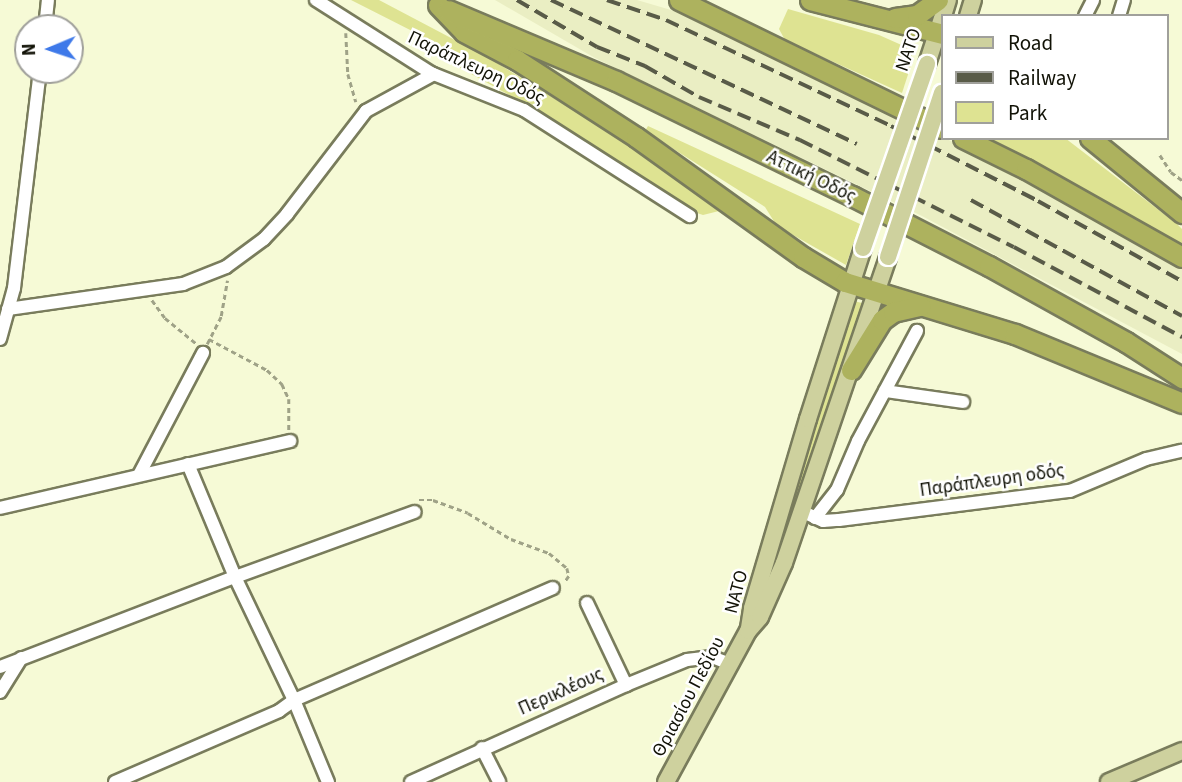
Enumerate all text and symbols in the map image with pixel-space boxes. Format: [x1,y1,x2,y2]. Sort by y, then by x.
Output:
north arrow [14,14,84,84]
legend [940,14,1168,140]
street label: Παράπλευρη Οδός [404,26,548,110]
street label: ΝΑΤΟ [891,26,927,74]
text: Road [1008,28,1053,58]
text: N [16,43,43,56]
text: Railway [1008,63,1076,93]
text: Park [1008,98,1047,128]
street label: Αττική Οδός [763,146,859,208]
street label: Παράπλευρη οδός [918,460,1066,502]
street label: ΝΑΤΟ [720,568,754,616]
street label: Θριασίου Πεδίου [648,633,730,761]
street label: Περικλέους [515,663,607,721]

